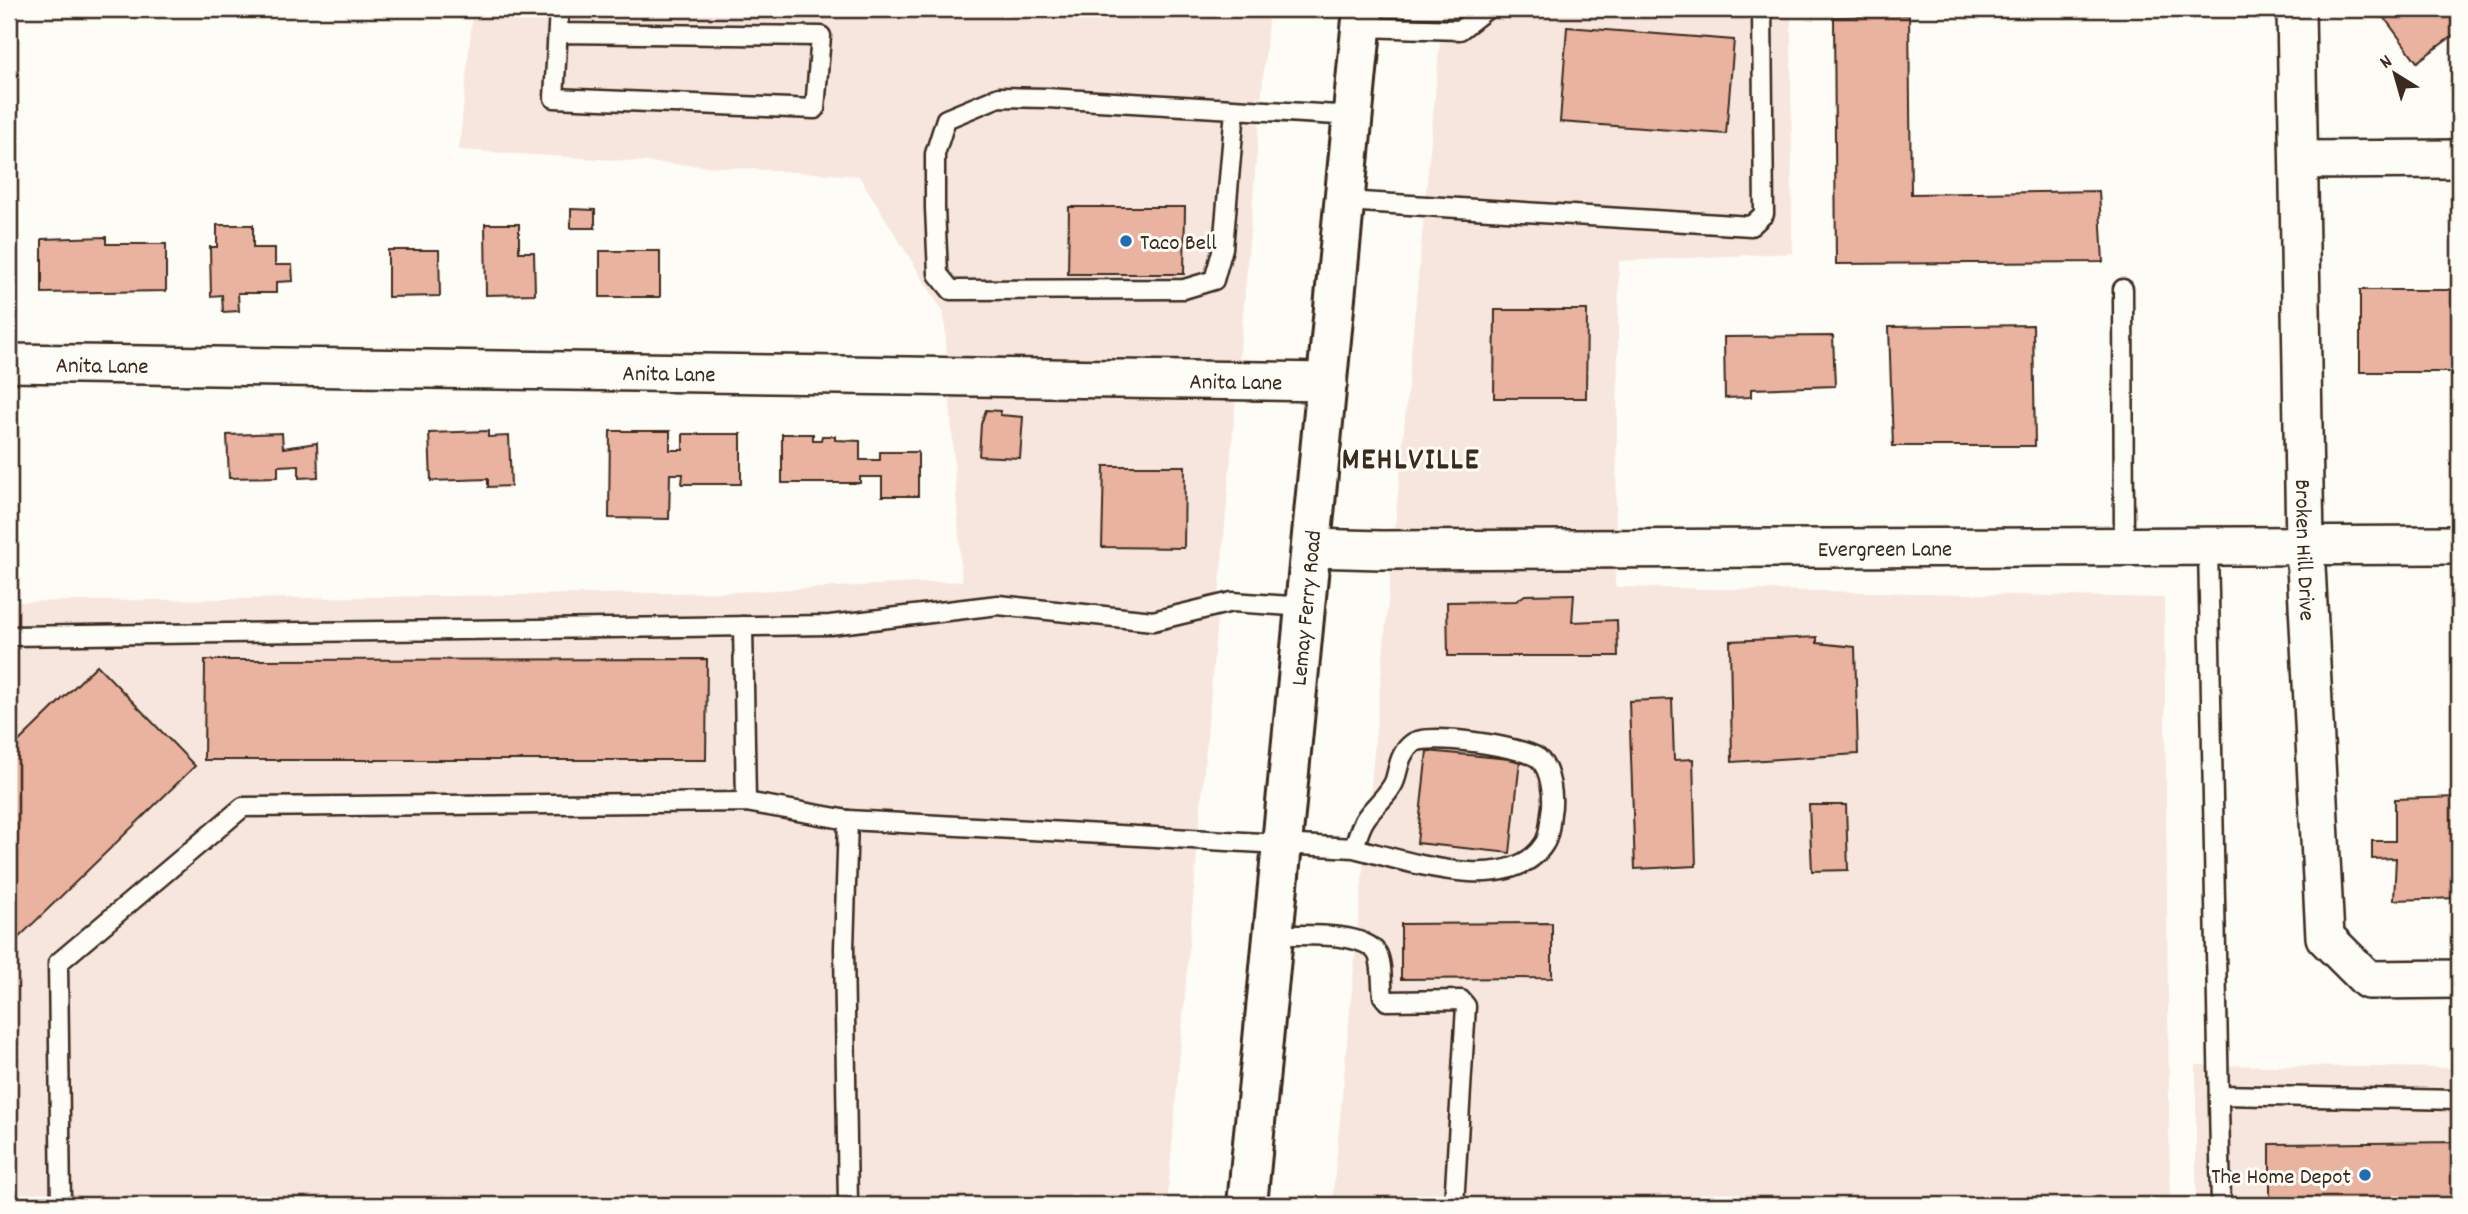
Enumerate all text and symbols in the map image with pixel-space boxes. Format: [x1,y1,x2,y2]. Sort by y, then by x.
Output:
north arrow [2360,38,2430,108]
text: N [2375,50,2399,77]
place label: Taco Bell [1140,228,1217,261]
marker: Taco Bell [1118,233,1134,249]
street label: Anita Lane [55,351,149,385]
street label: Anita Lane [622,359,716,393]
street label: Anita Lane [1189,367,1283,401]
district label: MEHLVILLE [1342,441,1480,484]
street label: Broken Hill Drive [2284,479,2322,622]
street label: Lemay Ferry Road [1284,529,1332,687]
street label: Evergreen Lane [1818,534,1952,568]
place label: The Home Depot [2211,1162,2351,1195]
marker: The Home Depot [2357,1167,2373,1183]

